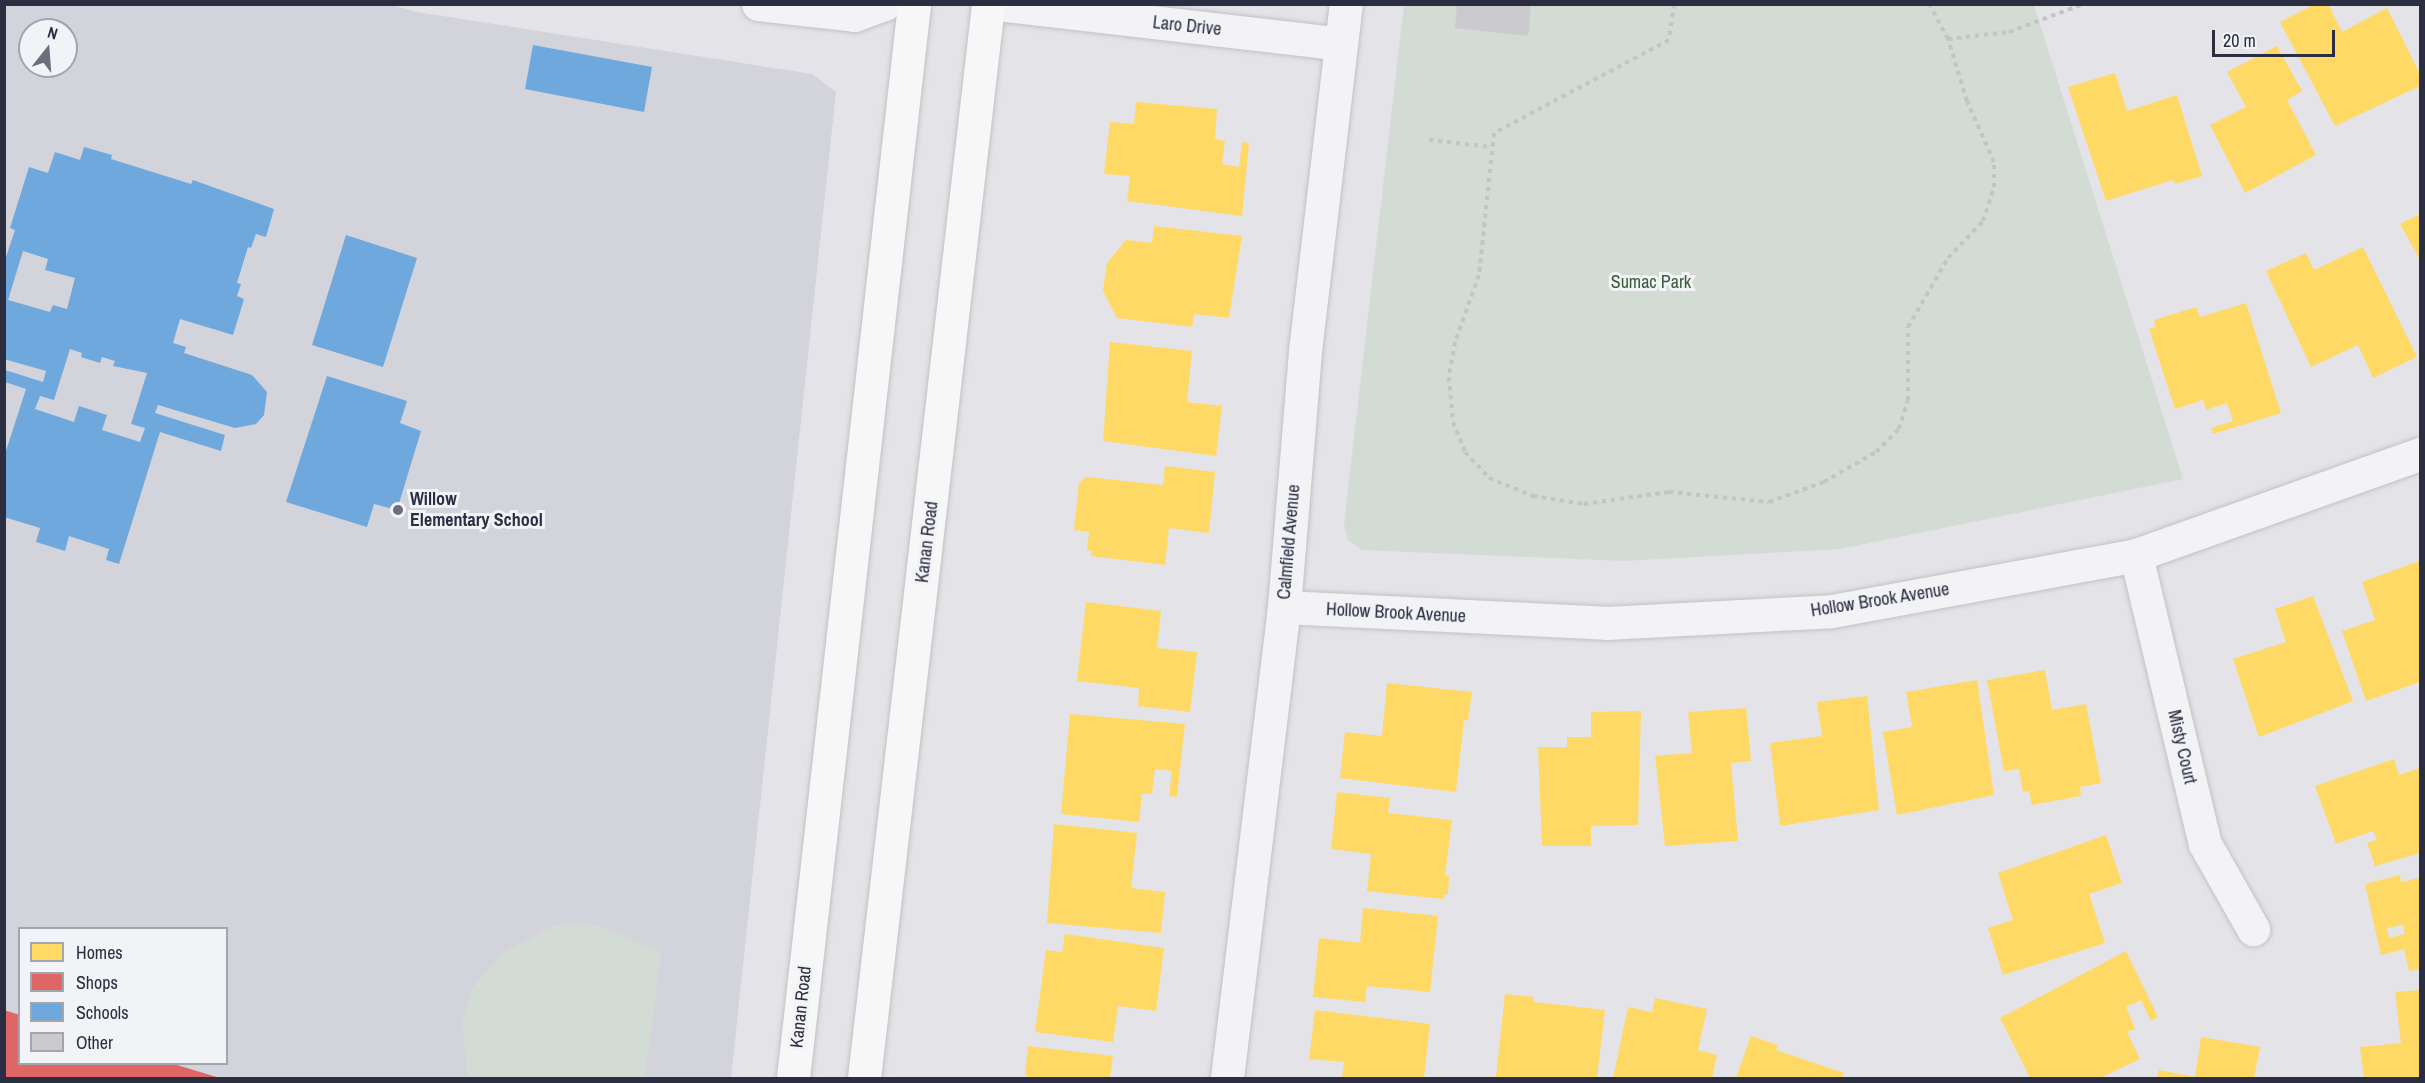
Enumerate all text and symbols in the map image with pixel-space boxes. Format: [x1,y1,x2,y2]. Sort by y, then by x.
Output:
street label: Laro Drive [1152,12,1222,40]
north arrow [18,18,78,78]
scale bar [2215,18,2338,56]
text: N [45,21,60,45]
text: 20 m [2223,28,2256,53]
park label: Sumac Park [1611,271,1691,293]
street label: Calmfield Avenue [1273,483,1305,601]
place label: Willow Elementary School [410,489,543,532]
street label: Kanan Road [911,500,943,584]
marker: Willow Elementary School [391,503,405,517]
street label: Hollow Brook Avenue [1809,578,1951,622]
street label: Hollow Brook Avenue [1325,599,1467,627]
street label: Misty Court [2163,708,2201,786]
legend [18,927,228,1065]
text: Homes [76,940,123,965]
street label: Kanan Road [786,965,816,1049]
text: Shops [76,970,118,995]
text: Schools [76,1000,129,1025]
text: Other [76,1030,113,1055]

